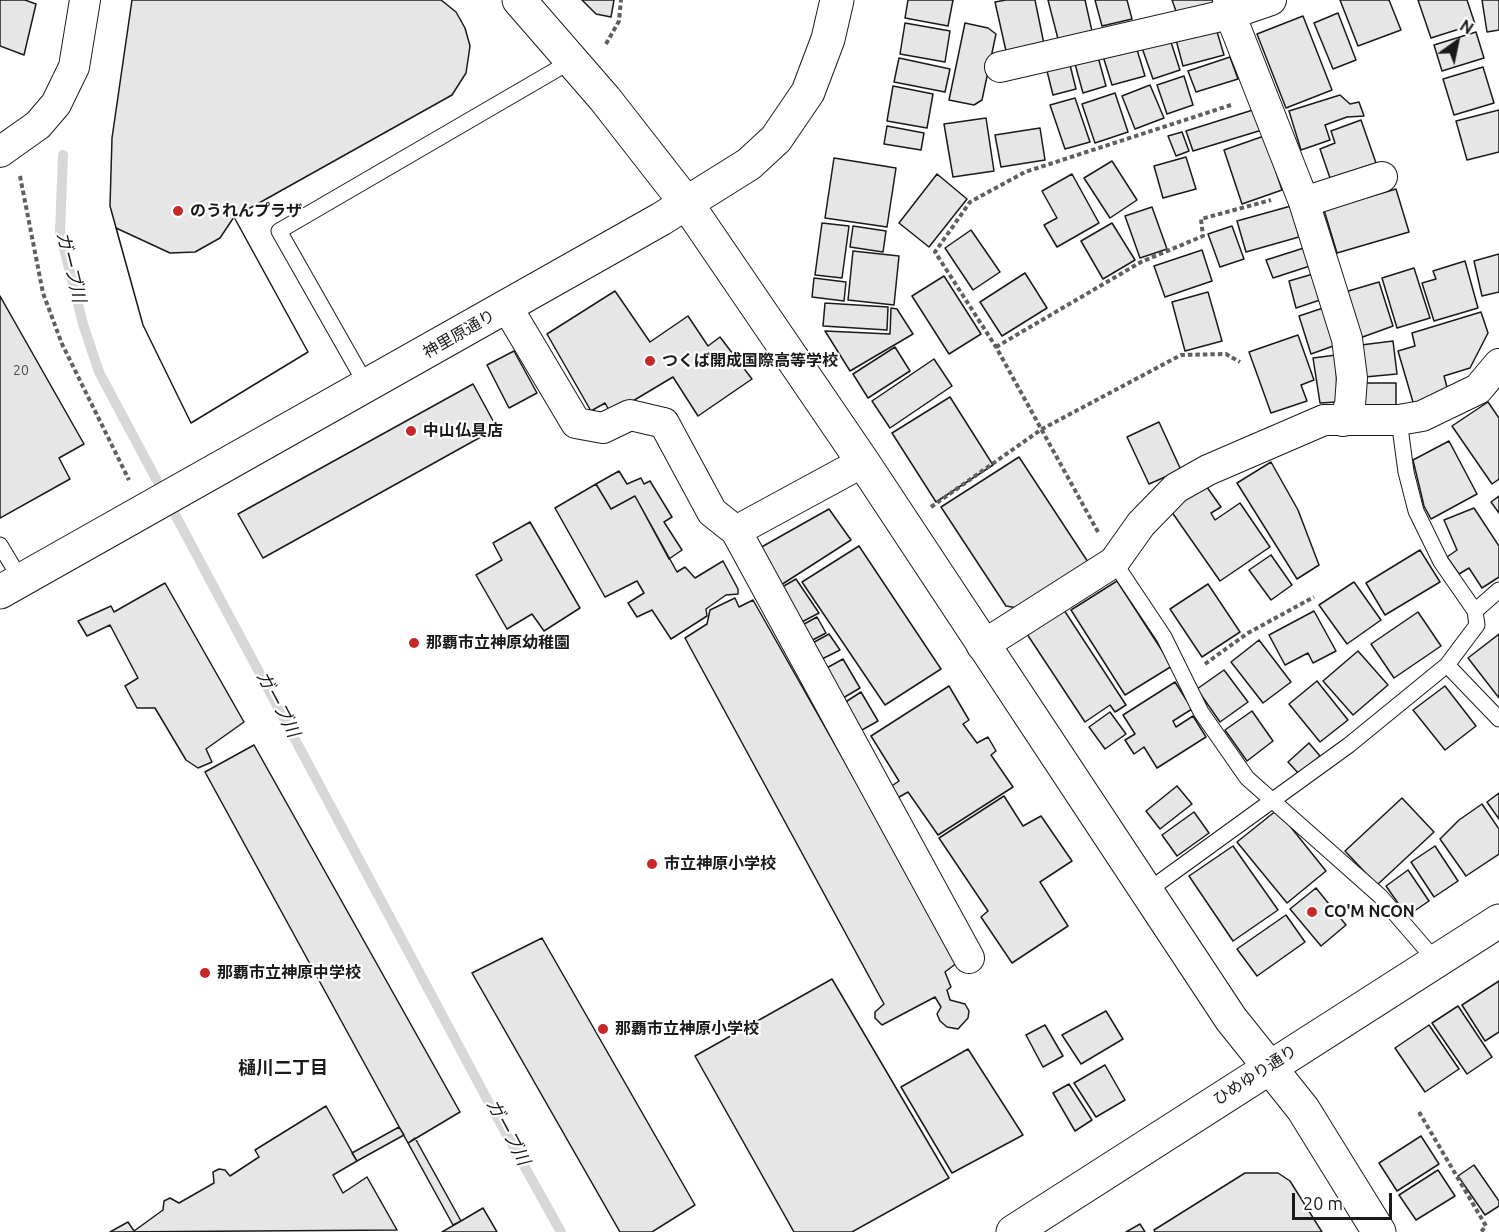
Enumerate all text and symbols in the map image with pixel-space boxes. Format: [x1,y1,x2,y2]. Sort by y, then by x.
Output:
north arrow [1427,12,1487,72]
text: N [1457,16,1477,38]
place label: のうれんプラザ [190,201,302,221]
marker: のうれんプラザ [171,204,185,218]
water label: ガーブ川 [52,229,90,305]
street label: 神里原通り [420,306,498,362]
place label: つくば開成国際高等学校 [662,351,838,371]
marker: つくば開成国際高等学校 [643,354,657,368]
house number: 20 [13,362,29,378]
place label: 中山仏具店 [423,421,503,441]
marker: 中山仏具店 [404,424,418,438]
place label: 那覇市立神原幼稚園 [426,633,570,653]
marker: 那覇市立神原幼稚園 [407,636,421,650]
water label: ガーブ川 [252,667,304,741]
place label: 市立神原小学校 [664,854,776,874]
marker: 市立神原小学校 [645,857,659,871]
place label: CO'M NCON [1324,902,1415,922]
marker: CO'M NCON [1305,905,1319,919]
place label: 那覇市立神原中学校 [217,963,361,983]
marker: 那覇市立神原中学校 [198,966,212,980]
place label: 那覇市立神原小学校 [615,1019,759,1039]
marker: 那覇市立神原小学校 [596,1022,610,1036]
street label: ひめゆり通り [1210,1041,1300,1109]
district label: 樋川二丁目 [238,1057,328,1079]
water label: ガーブ川 [482,1095,534,1169]
scale bar [1295,1181,1396,1219]
text: 20 m [1303,1193,1343,1213]

